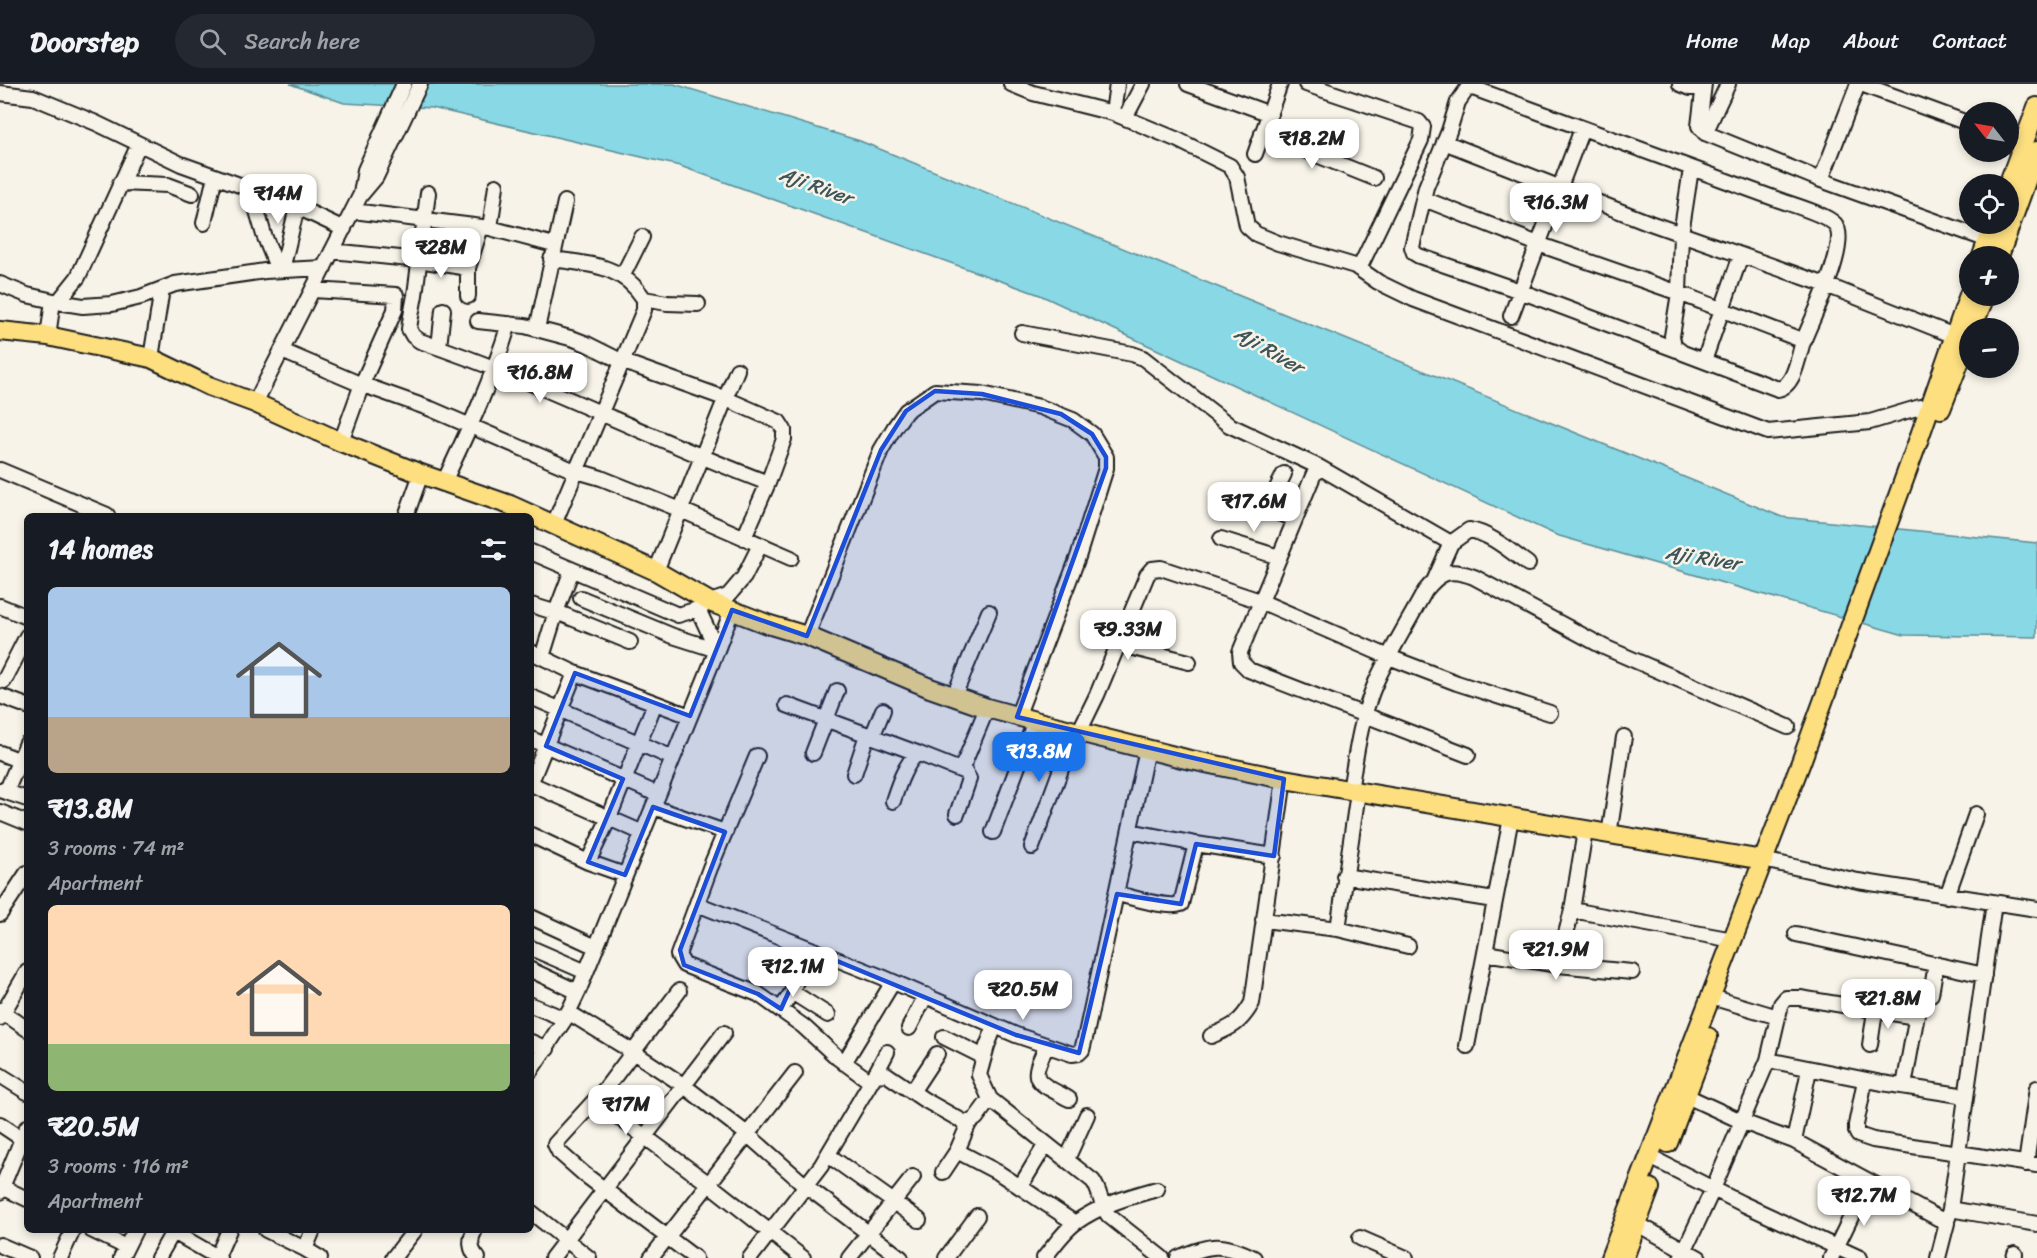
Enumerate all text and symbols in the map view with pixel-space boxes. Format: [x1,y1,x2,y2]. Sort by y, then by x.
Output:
search box [175,14,595,68]
text: Doorstep [30,17,139,66]
text: Search here [244,22,360,61]
text: Home [1686,22,1738,60]
text: Map [1771,22,1810,60]
text: About [1843,22,1900,60]
text: Contact [1933,22,2007,60]
icon: search [196,25,229,58]
north arrow [1959,102,2019,162]
map controls [1959,102,2019,378]
pin: ₹18.2M [1263,119,1361,170]
text: ₹18.2M [1279,121,1345,156]
water label: Aji River [774,156,861,217]
pin: ₹14M [242,174,314,225]
button: locate [1959,174,2019,234]
text: ₹14M [254,176,302,211]
pin: ₹16.3M [1507,183,1605,234]
text: ₹16.3M [1524,185,1588,220]
pin: ₹28M [405,228,477,279]
text: ₹28M [415,230,467,265]
button: + [1959,246,2019,306]
water label: Aji River [1227,316,1314,386]
button: − [1959,318,2019,378]
pin: ₹16.8M [491,353,589,404]
text: ₹16.8M [507,355,573,390]
pin: ₹17.6M [1205,482,1303,533]
text: ₹17.6M [1222,484,1286,519]
text: 14 homes [48,526,153,572]
icon: filters [477,533,510,566]
water label: Aji River [1662,535,1747,582]
pin: ₹9.33M [1079,610,1177,661]
text: ₹9.33M [1094,612,1162,647]
icon: home [225,626,333,734]
pin: ₹13.8M [990,732,1088,783]
text: ₹13.8M [1006,734,1072,769]
text: ₹13.8M [48,785,133,831]
text: 3 rooms · 74 m² [48,831,184,866]
text: Apartment [48,866,142,901]
pin: ₹21.9M [1507,930,1605,981]
text: ₹21.9M [1523,932,1589,967]
icon: home [225,944,333,1052]
pin: ₹12.1M [744,947,842,998]
text: ₹12.1M [762,949,824,984]
pin: ₹20.5M [974,970,1072,1021]
text: ₹20.5M [988,972,1058,1007]
pin: ₹21.8M [1839,979,1937,1030]
text: ₹21.8M [1855,981,1921,1016]
pin: ₹17M [590,1085,662,1136]
text: ₹17M [602,1087,650,1122]
text: ₹20.5M [48,1103,139,1149]
text: 3 rooms · 116 m² [48,1149,189,1184]
pin: ₹12.7M [1815,1176,1913,1227]
text: ₹12.7M [1831,1178,1897,1213]
text: Apartment [48,1184,142,1219]

